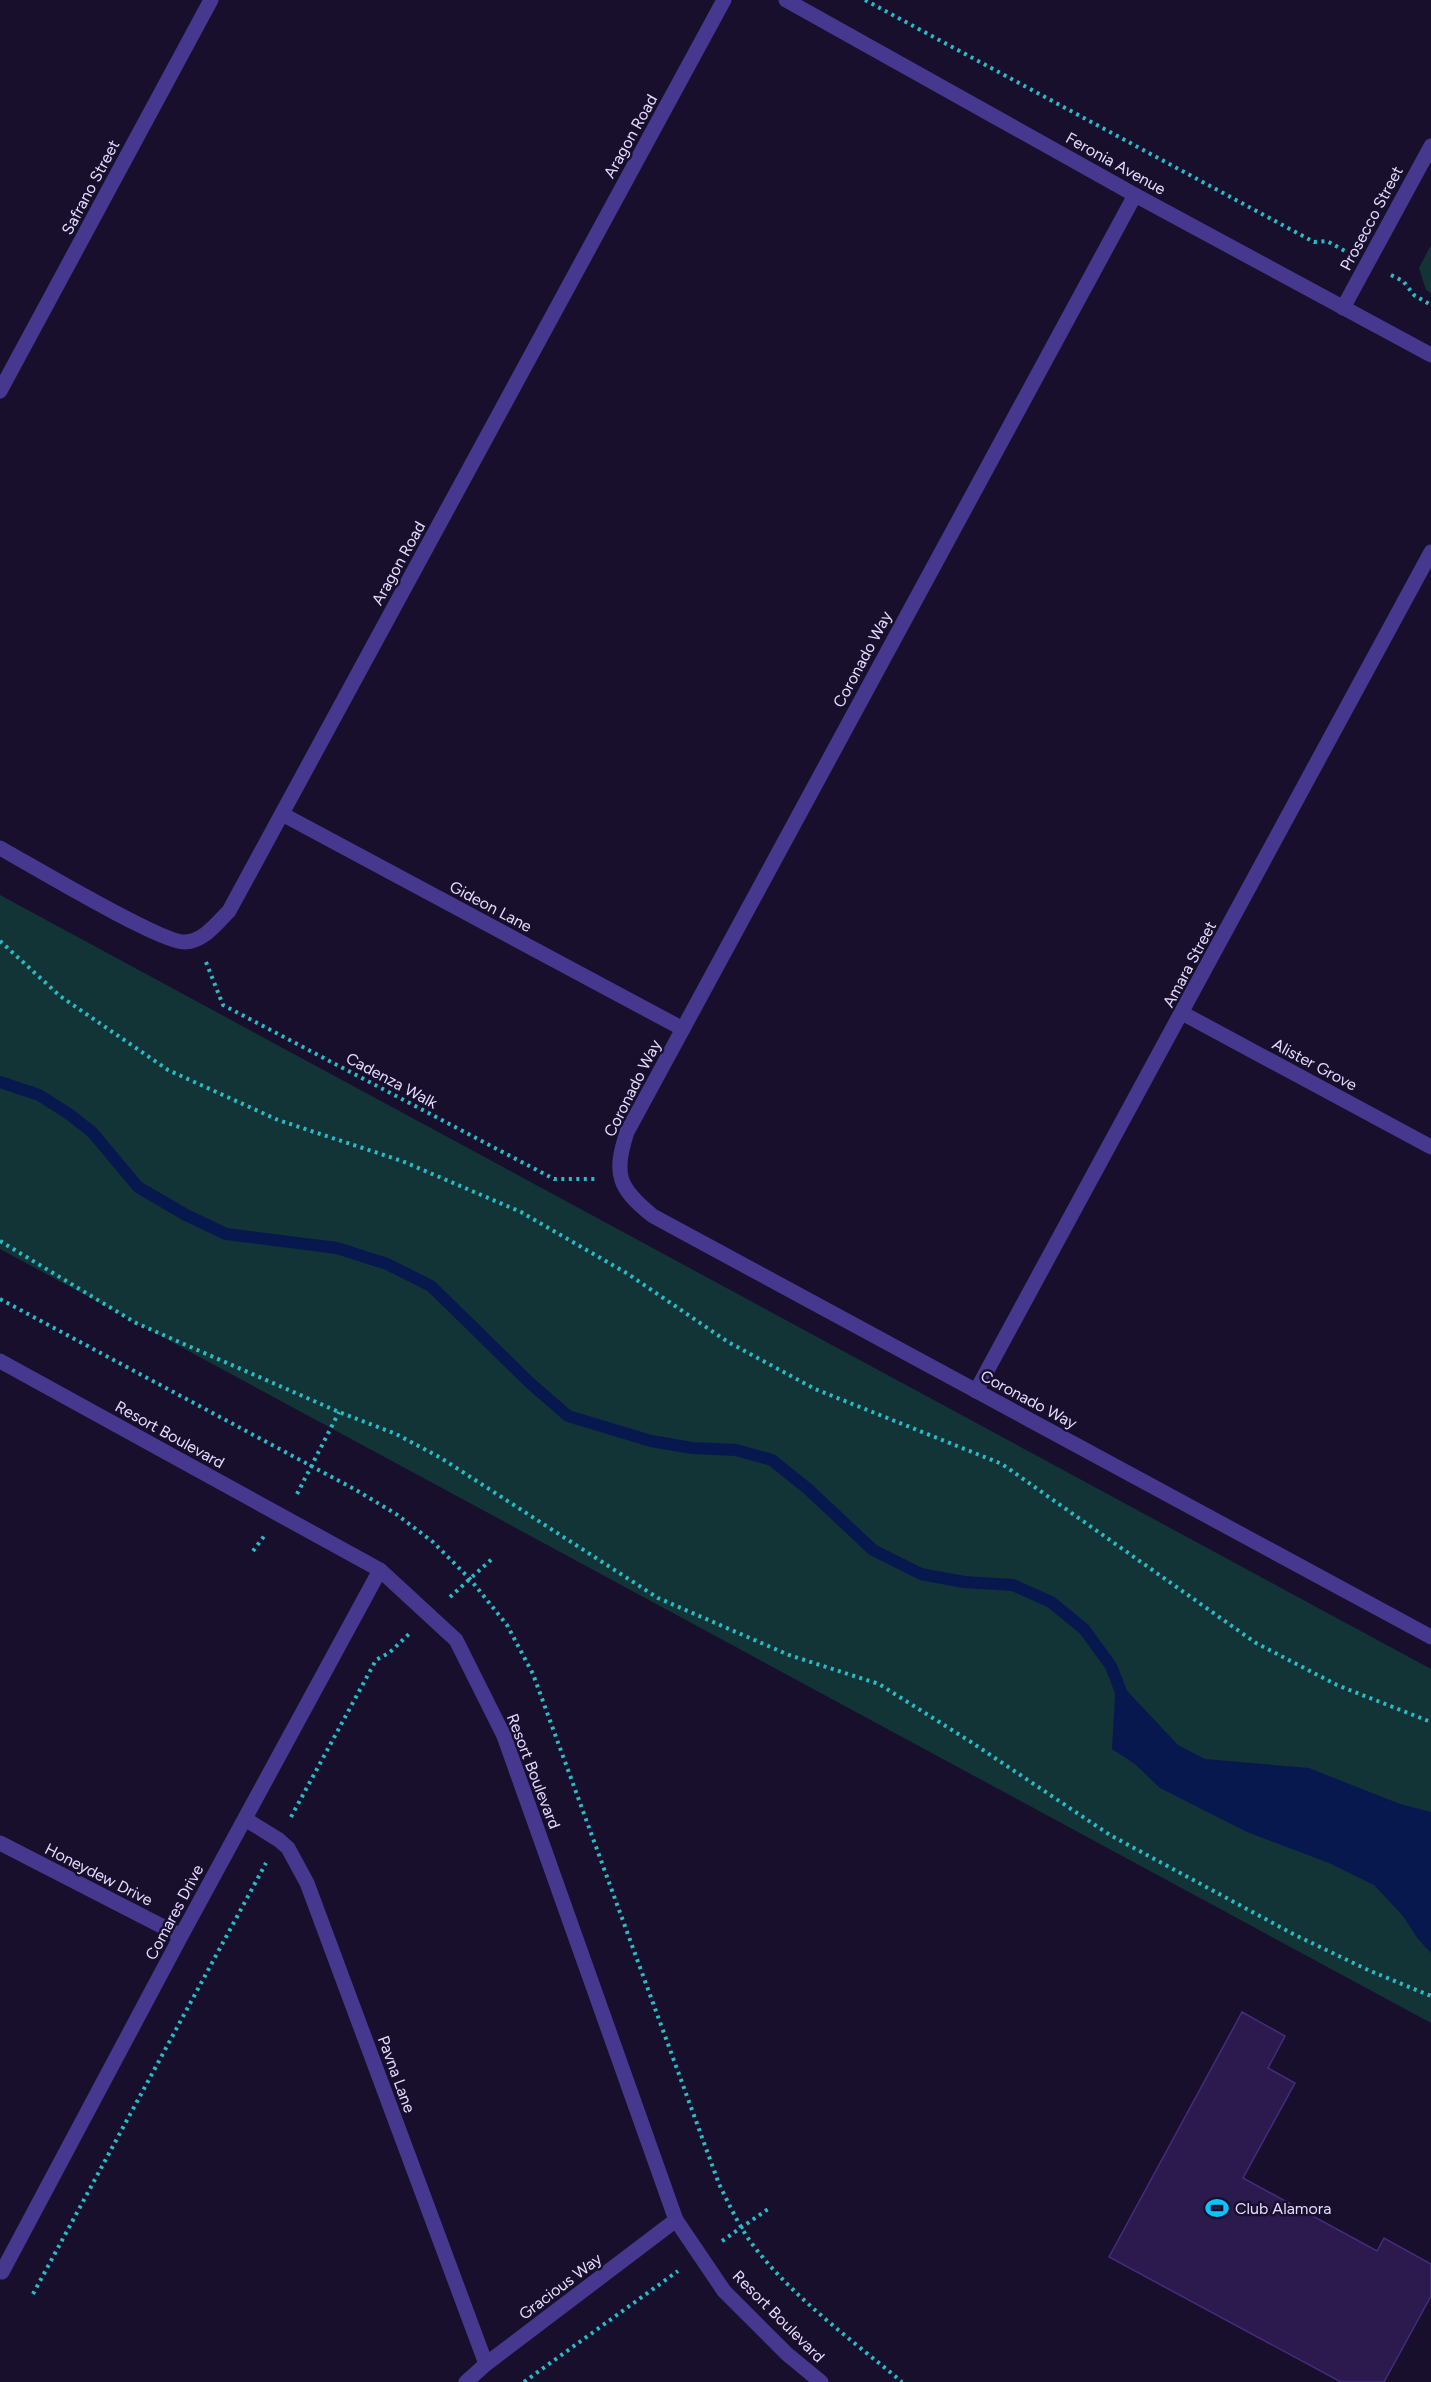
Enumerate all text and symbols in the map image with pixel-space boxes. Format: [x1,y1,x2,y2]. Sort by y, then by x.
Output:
street label: Aragon Road [600,91,661,181]
street label: Feronia Avenue [1063,128,1169,199]
street label: Safrano Street [58,137,123,238]
street label: Prosecco Street [1336,163,1407,274]
street label: Aragon Road [368,518,429,608]
street label: Coronado Way [829,607,896,711]
street label: Gideon Lane [446,877,535,936]
street label: Amara Street [1159,918,1220,1011]
street label: Alister Grove [1269,1034,1361,1095]
street label: Coronado Way [600,1036,665,1140]
street label: Cadenza Walk [343,1048,441,1113]
street label: Coronado Way [977,1366,1081,1433]
street label: Resort Boulevard [112,1397,228,1472]
street label: Resort Boulevard [503,1711,564,1832]
street label: Honeydew Drive [42,1839,156,1910]
street label: Comares Drive [141,1861,208,1963]
street label: Pavna Lane [374,2033,419,2116]
sports icon: Club Alamora [1204,2195,1230,2221]
place label: Club Alamora [1235,2199,1331,2218]
street label: Gracious Way [515,2249,606,2324]
street label: Resort Boulevard [729,2266,829,2366]

